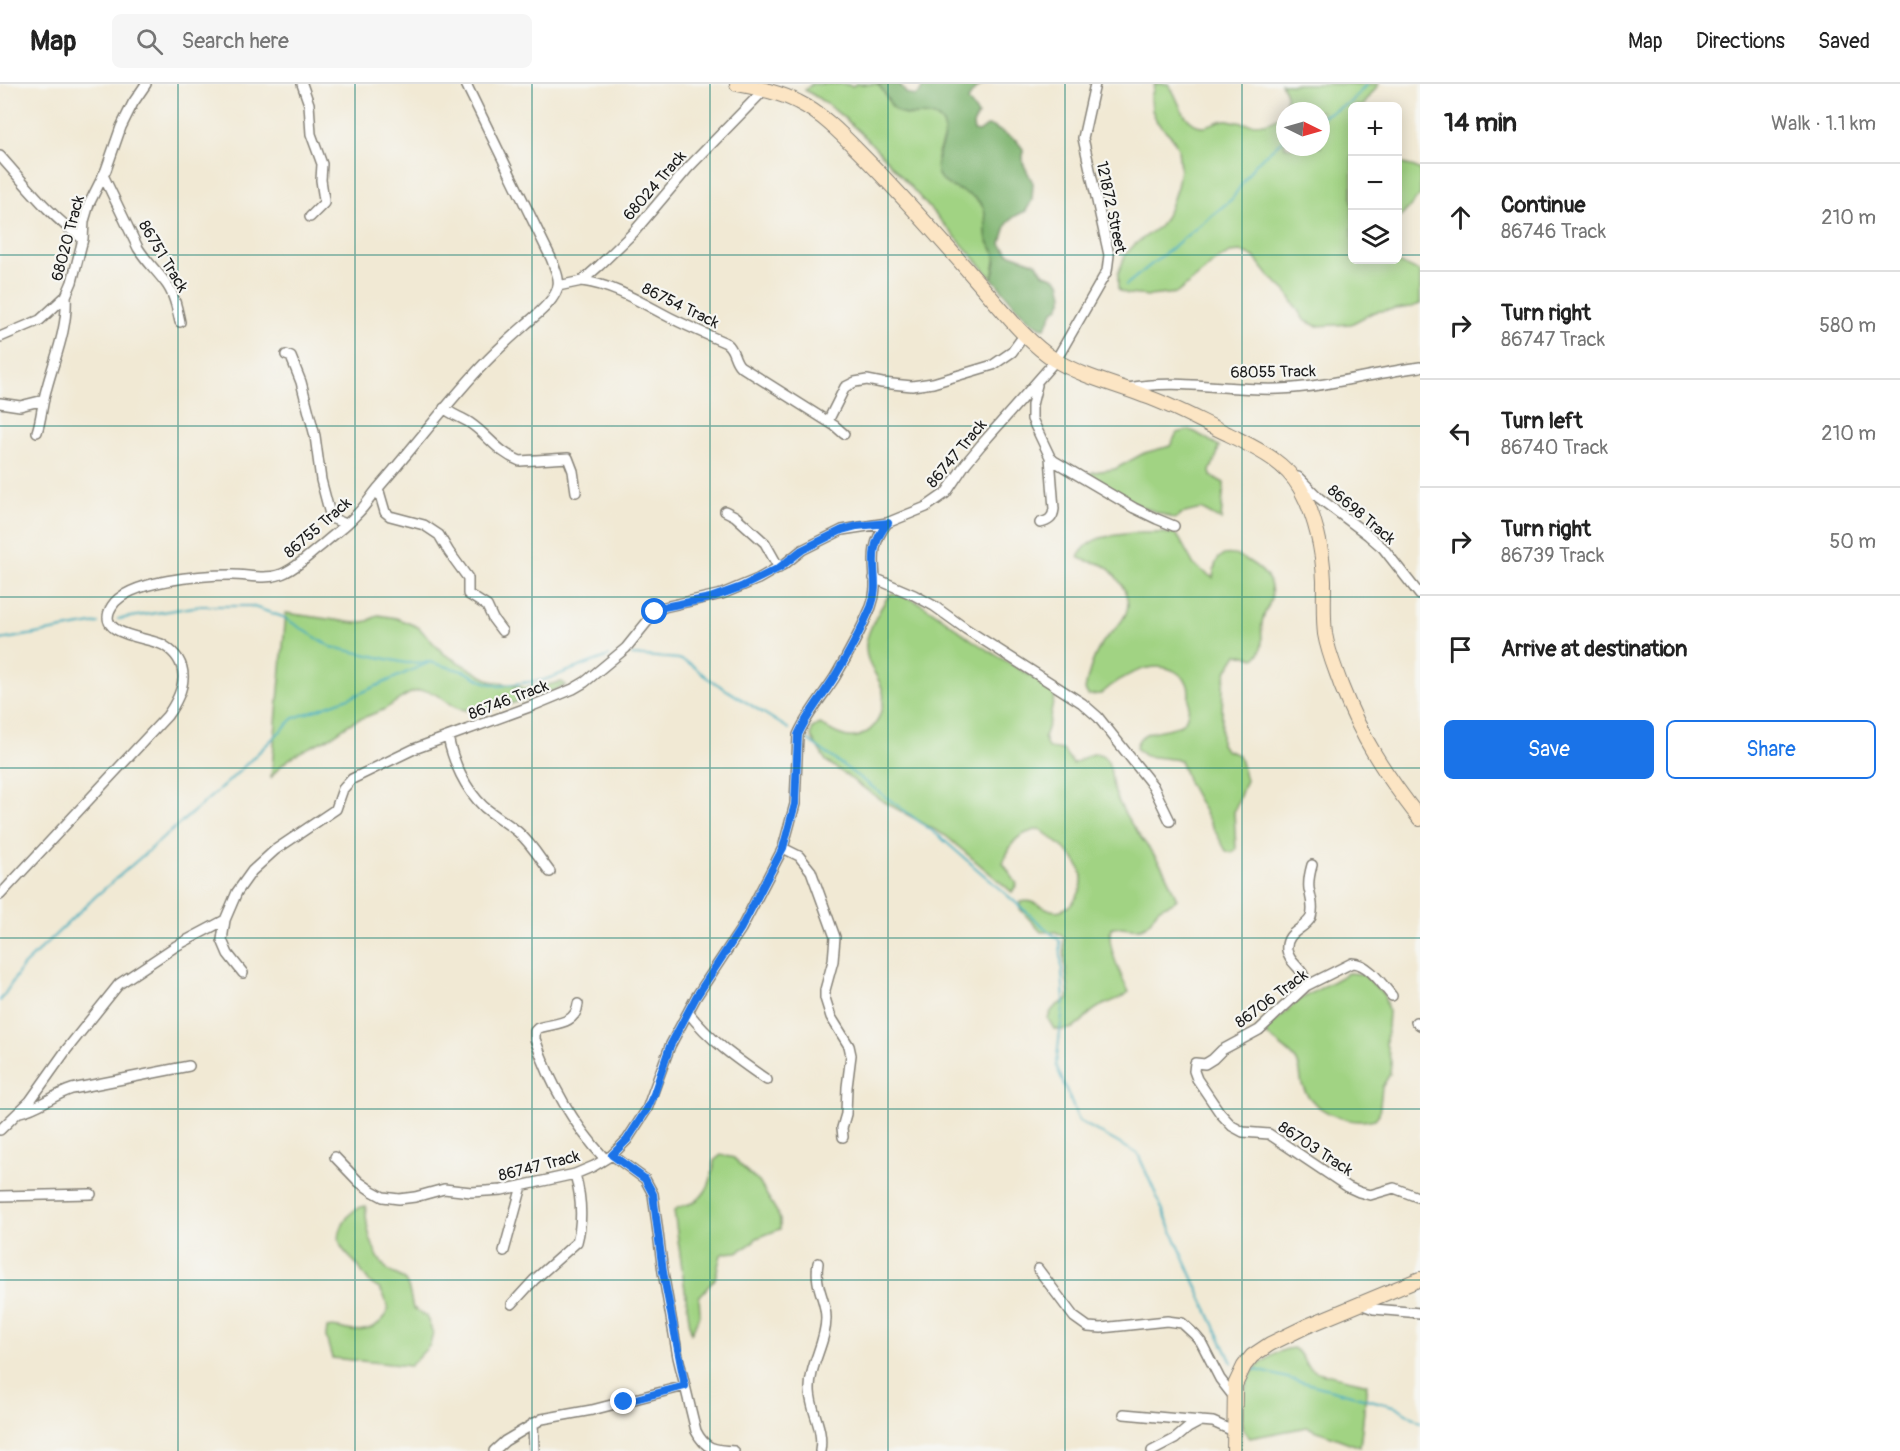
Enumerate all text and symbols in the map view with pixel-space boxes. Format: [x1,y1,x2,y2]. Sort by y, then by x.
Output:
search box [112,14,532,68]
text: Map [30,24,76,59]
icon: search [133,25,166,58]
text: Search here [181,27,289,55]
text: Map [1628,28,1663,55]
text: Directions [1696,28,1785,55]
text: Saved [1818,28,1870,55]
north arrow [1276,102,1330,156]
map controls [1348,102,1402,264]
button: + [1348,102,1402,156]
text: 14 min [1444,107,1517,139]
text: Walk · 1.1 km [1771,111,1876,136]
street label: 68024 Track [619,146,691,225]
button: − [1348,156,1402,210]
street label: 121872 Street [1091,159,1131,256]
text: Continue [1501,191,1585,219]
street label: 68020 Track [47,193,89,283]
icon: ahead [1444,201,1477,234]
text: 210 m [1821,205,1876,230]
button: layers [1348,210,1402,264]
street label: 86751 Track [134,217,193,296]
text: 86746 Track [1501,219,1606,244]
street label: 86754 Track [639,279,723,333]
text: Turn right [1501,299,1591,327]
icon: right [1444,309,1477,342]
text: 580 m [1819,313,1876,338]
text: 86747 Track [1501,327,1605,352]
street label: 68055 Track [1230,361,1316,383]
text: Turn left [1501,407,1583,435]
street label: 86747 Track [922,415,991,492]
icon: left [1444,417,1477,450]
text: 210 m [1821,421,1876,446]
text: 86740 Track [1501,435,1608,460]
street label: 86698 Track [1323,480,1400,549]
street label: 86755 Track [280,493,356,562]
text: Turn right [1501,515,1591,543]
icon: right [1444,525,1477,558]
text: 50 m [1829,529,1876,554]
text: 86739 Track [1501,543,1604,568]
route start [641,598,667,624]
icon: arrive [1444,633,1477,666]
text: Arrive at destination [1501,635,1687,663]
street label: 86746 Track [466,675,551,724]
button: Save [1444,720,1654,779]
button: Share [1666,720,1876,779]
street label: 86706 Track [1231,965,1312,1033]
street label: 86703 Track [1274,1117,1357,1181]
street label: 86747 Track [496,1146,582,1186]
route end [610,1388,636,1414]

